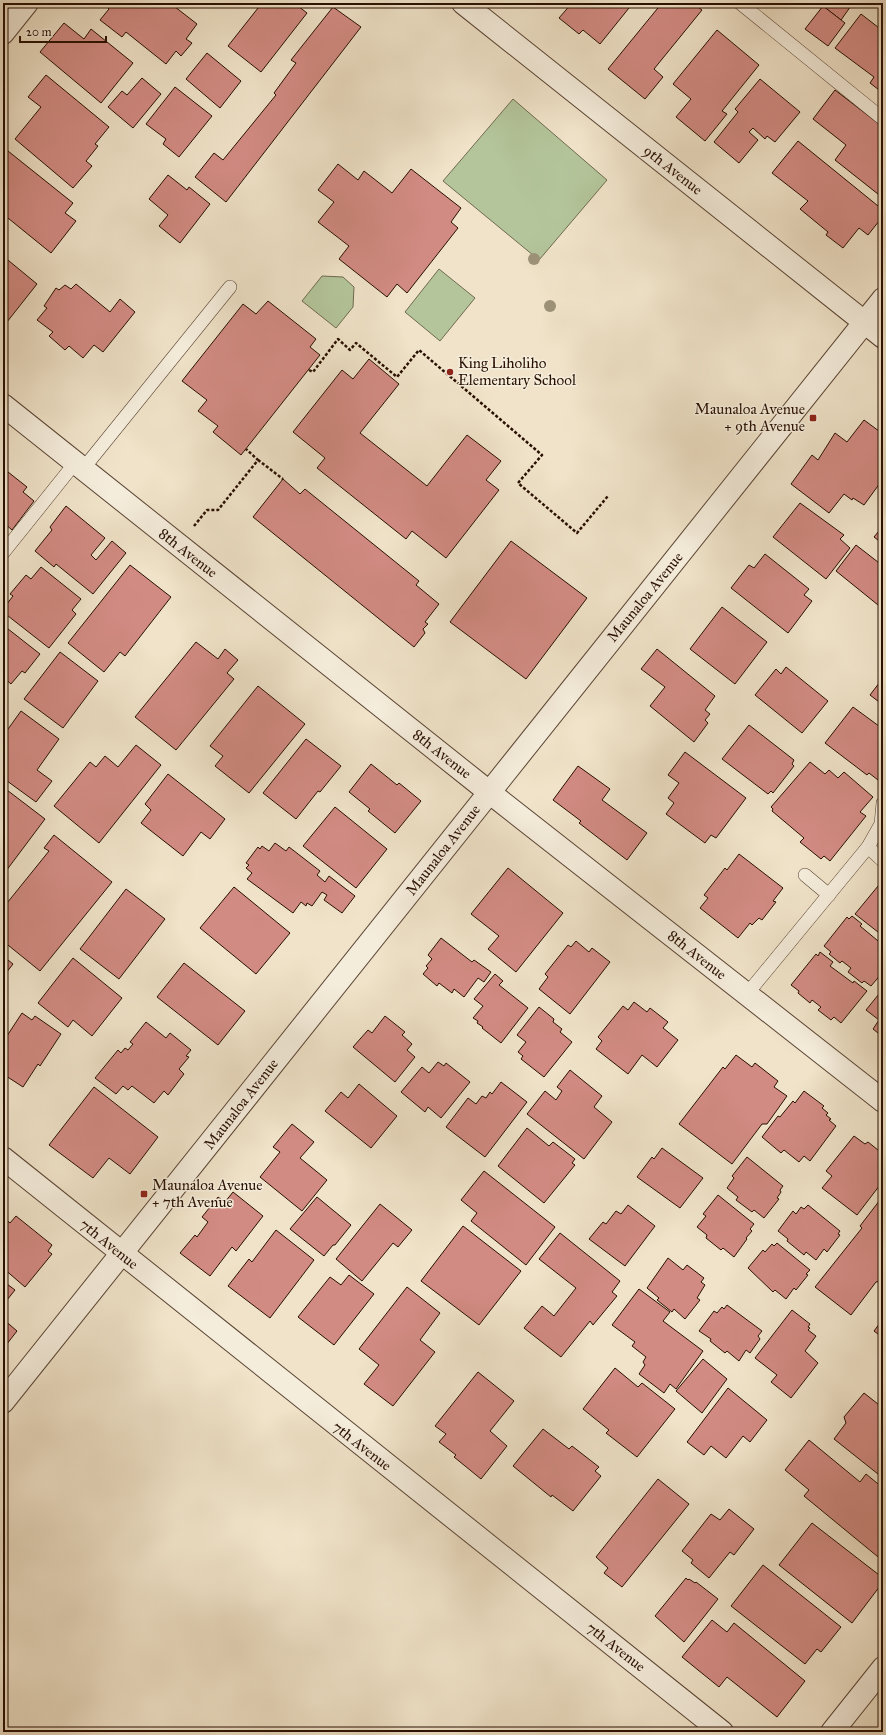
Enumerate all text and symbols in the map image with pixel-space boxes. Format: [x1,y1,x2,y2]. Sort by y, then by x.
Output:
scale bar [20,18,106,44]
text: 20 m [26,25,52,39]
street label: 9th Avenue [640,141,706,199]
place label: King Liholiho Elementary School [458,354,577,389]
marker: King Liholiho Elementary School [445,367,455,377]
place label: Maunaloa Avenue + 9th Avenue [694,400,805,435]
marker: Maunaloa Avenue + 9th Avenue [808,413,818,423]
street label: 8th Avenue [155,524,221,582]
street label: Maunaloa Avenue [603,548,687,646]
street label: 8th Avenue [409,725,475,783]
street label: Maunaloa Avenue [402,801,484,899]
street label: 8th Avenue [664,926,730,984]
street label: Maunaloa Avenue [200,1055,282,1153]
place label: Maunaloa Avenue + 7th Avenue [152,1176,263,1211]
marker: Maunaloa Avenue + 7th Avenue [139,1189,149,1199]
street label: 7th Avenue [76,1215,142,1273]
street label: 7th Avenue [329,1417,395,1475]
street label: 7th Avenue [583,1618,649,1676]

